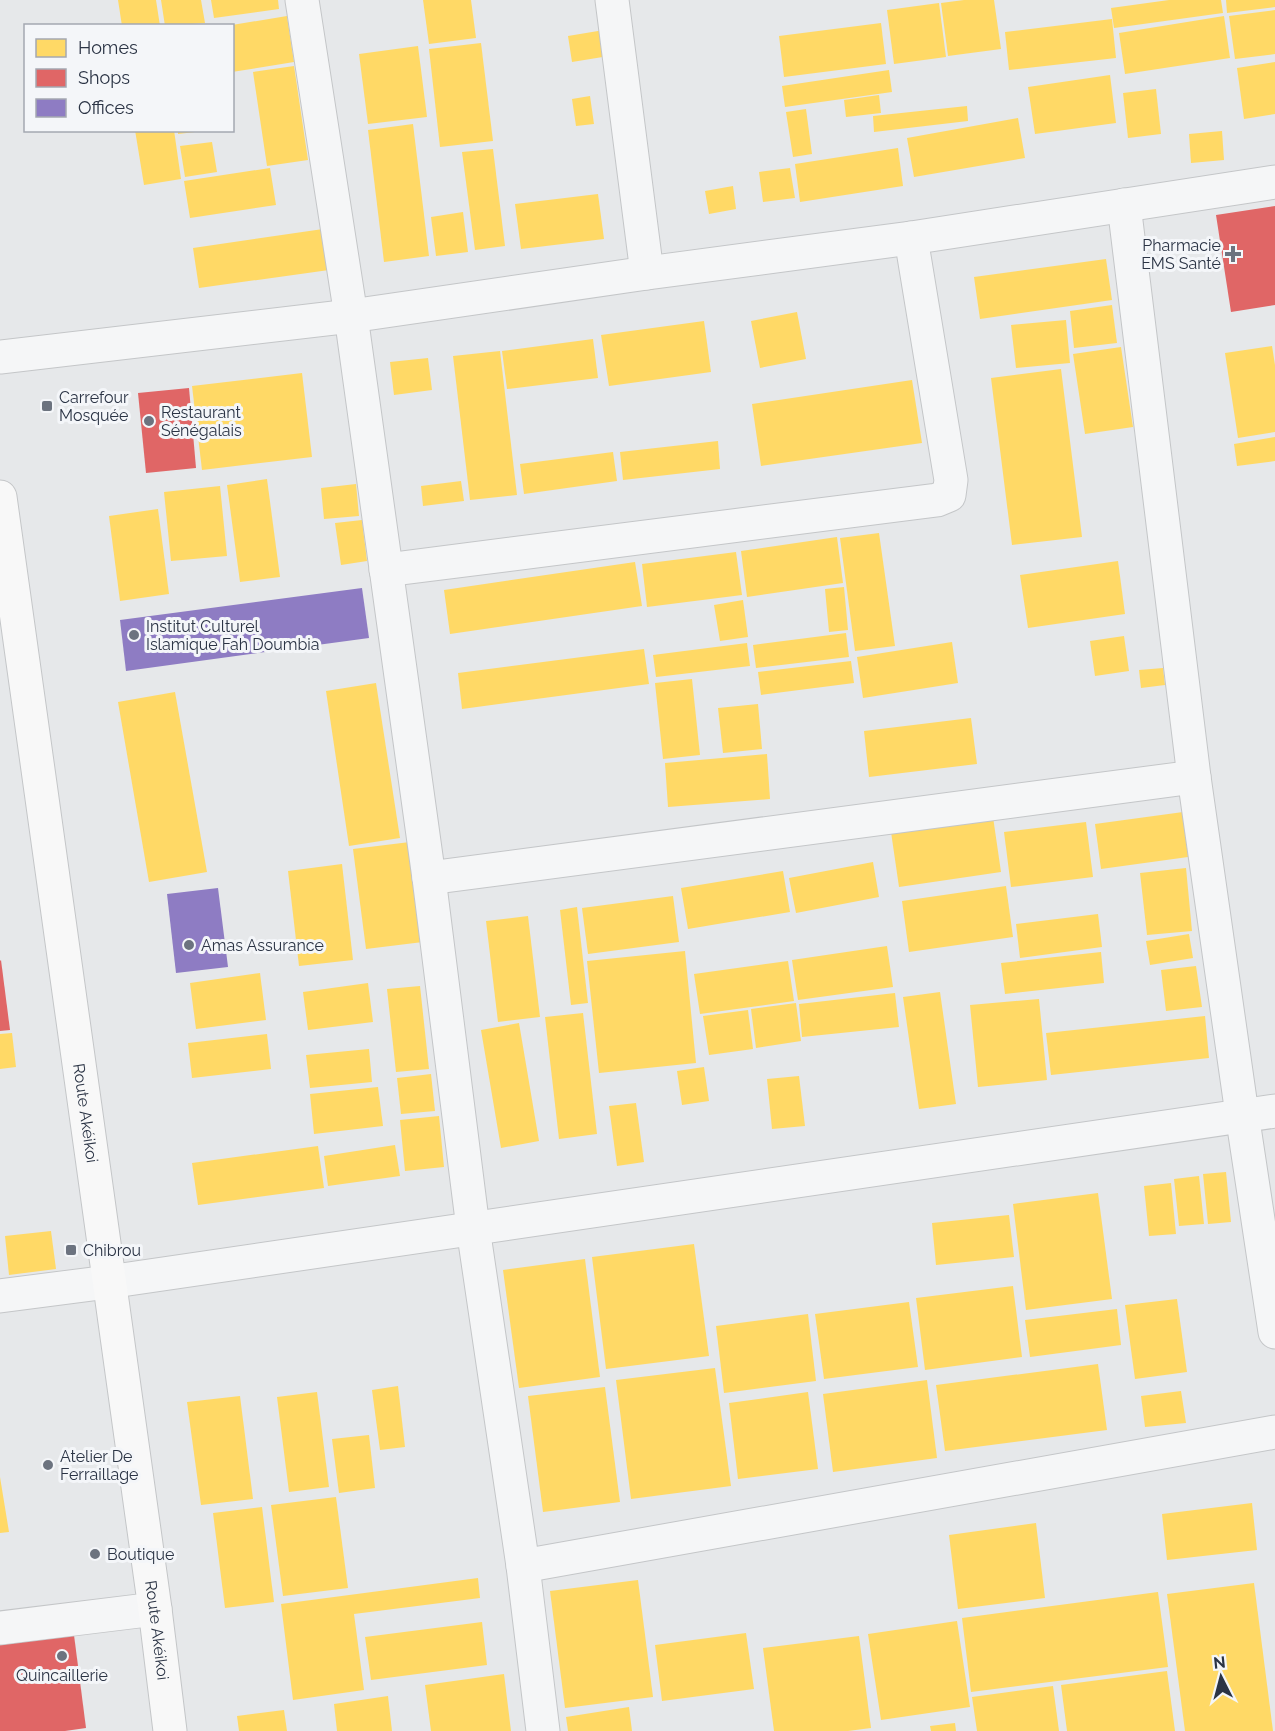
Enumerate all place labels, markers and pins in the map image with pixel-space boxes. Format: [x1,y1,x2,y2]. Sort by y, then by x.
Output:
place label: Pharmacie EMS Santé [1141,236,1221,273]
marker: Pharmacie EMS Santé [1226,247,1240,261]
place label: Carrefour Mosquée [59,388,129,425]
marker: Carrefour Mosquée [40,399,54,413]
place label: Restaurant Sénégalais [161,403,242,440]
marker: Restaurant Sénégalais [142,414,156,428]
place label: Institut Culturel Islamique Fah Doumbia [146,617,320,654]
marker: Institut Culturel Islamique Fah Doumbia [127,628,141,642]
place label: Amas Assurance [201,936,324,955]
marker: Amas Assurance [182,938,196,952]
place label: Chibrou [83,1241,141,1260]
marker: Chibrou [64,1243,78,1257]
place label: Atelier De Ferraillage [60,1447,138,1484]
marker: Atelier De Ferraillage [41,1458,55,1472]
place label: Boutique [107,1545,174,1564]
marker: Boutique [88,1547,102,1561]
marker: Quincaillerie [55,1649,69,1663]
place label: Quincaillerie [16,1666,108,1685]

